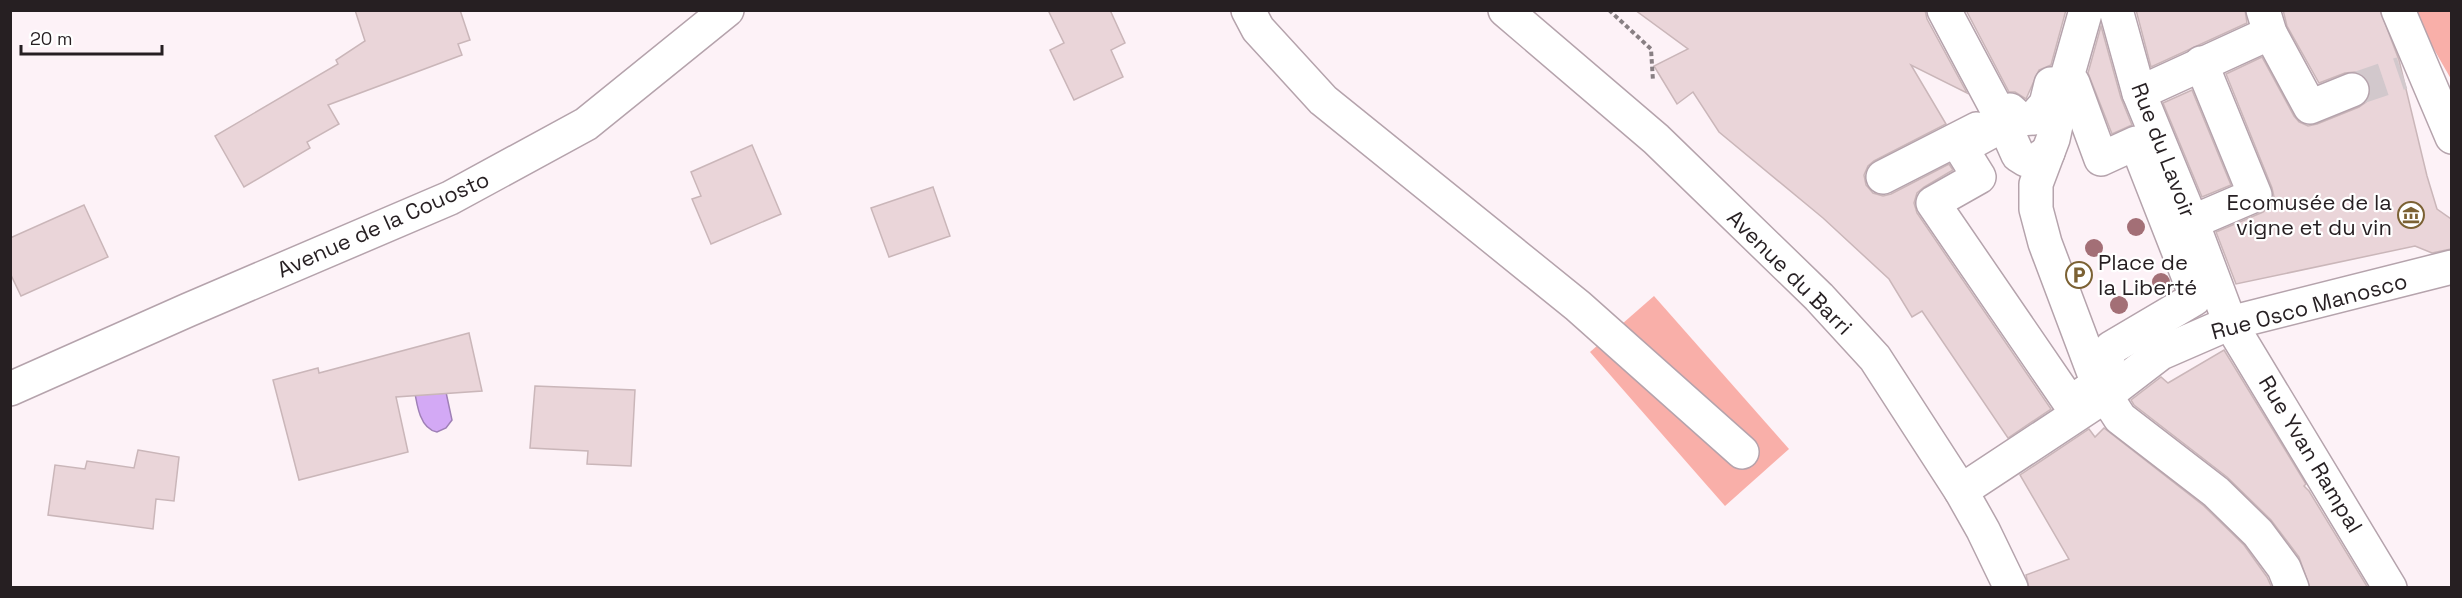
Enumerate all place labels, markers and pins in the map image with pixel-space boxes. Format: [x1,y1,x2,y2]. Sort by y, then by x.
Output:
place label: Ecomusée de la vigne et du vin [2226,188,2392,241]
museum icon: Ecomusée de la vigne et du vin [2396,200,2426,230]
place label: Place de la Liberté [2098,248,2197,301]
parking icon: Place de la Liberté [2064,260,2094,290]

